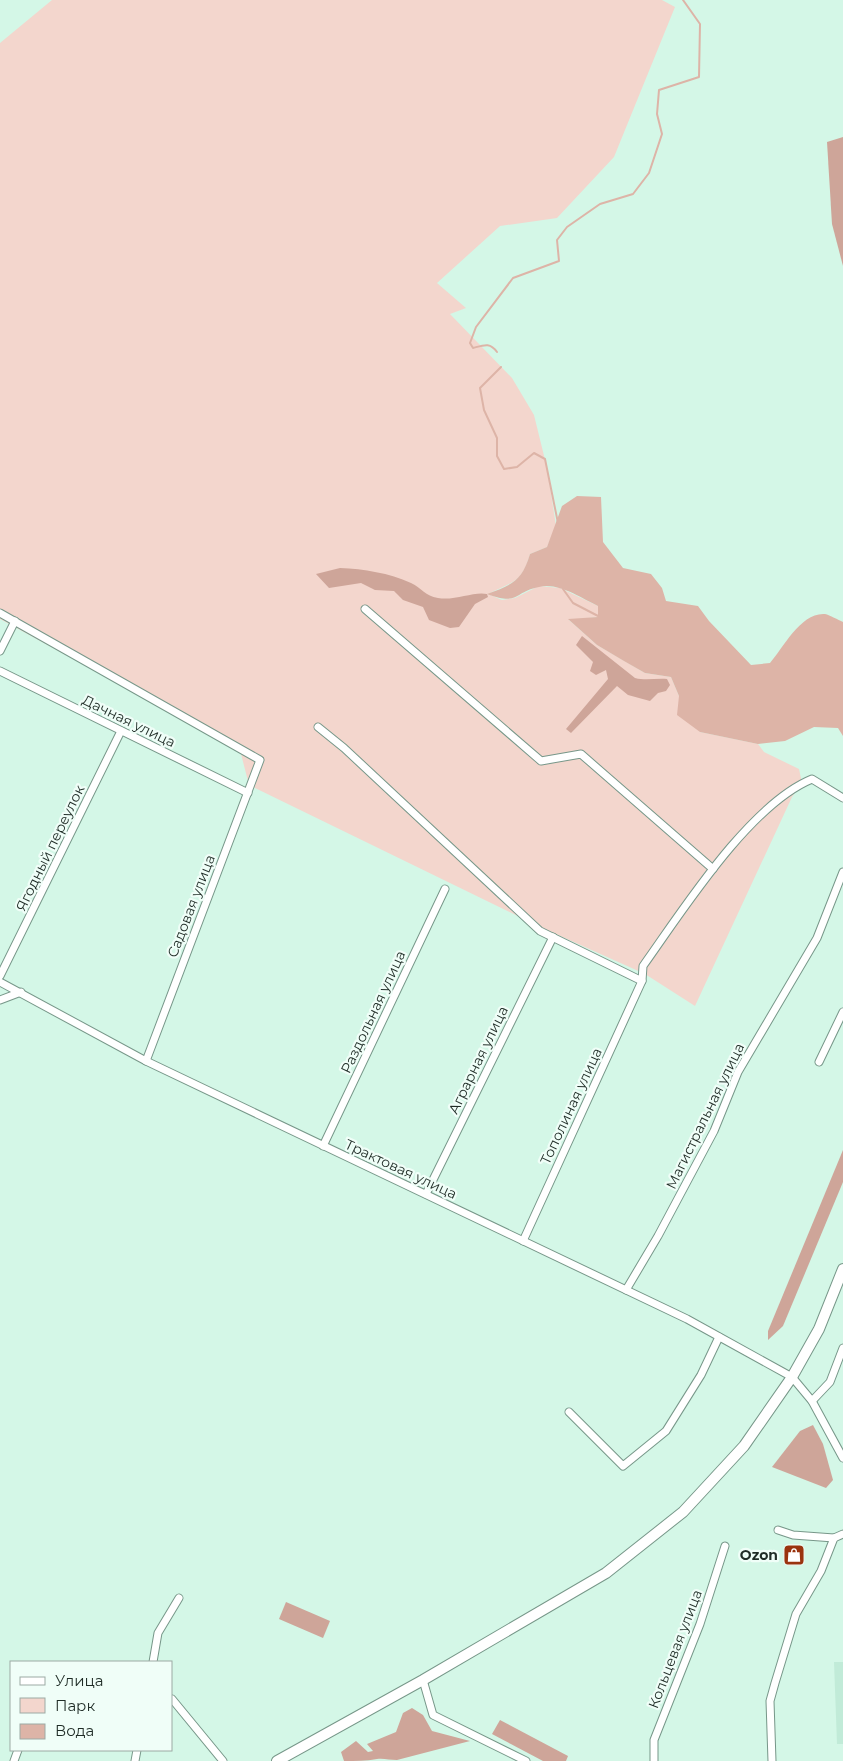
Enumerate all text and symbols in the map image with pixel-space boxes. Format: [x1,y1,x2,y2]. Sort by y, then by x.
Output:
street label: Дачная улица [80,691,178,751]
street label: Ягодный переулок [12,782,88,914]
street label: Садовая улица [163,852,219,960]
street label: Раздольная улица [337,948,409,1076]
street label: Аграрная улица [444,1003,512,1117]
street label: Магистральная улица [662,1040,748,1192]
street label: Тополиная улица [536,1045,606,1167]
street label: Трактовая улица [342,1135,460,1203]
shop icon: Ozon [782,1543,806,1567]
place label: Ozon [740,1546,778,1564]
street label: Кольцевая улица [644,1587,706,1711]
legend [10,1661,172,1751]
text: Улица [55,1671,103,1690]
text: Парк [55,1696,95,1715]
text: Вода [55,1721,94,1740]

